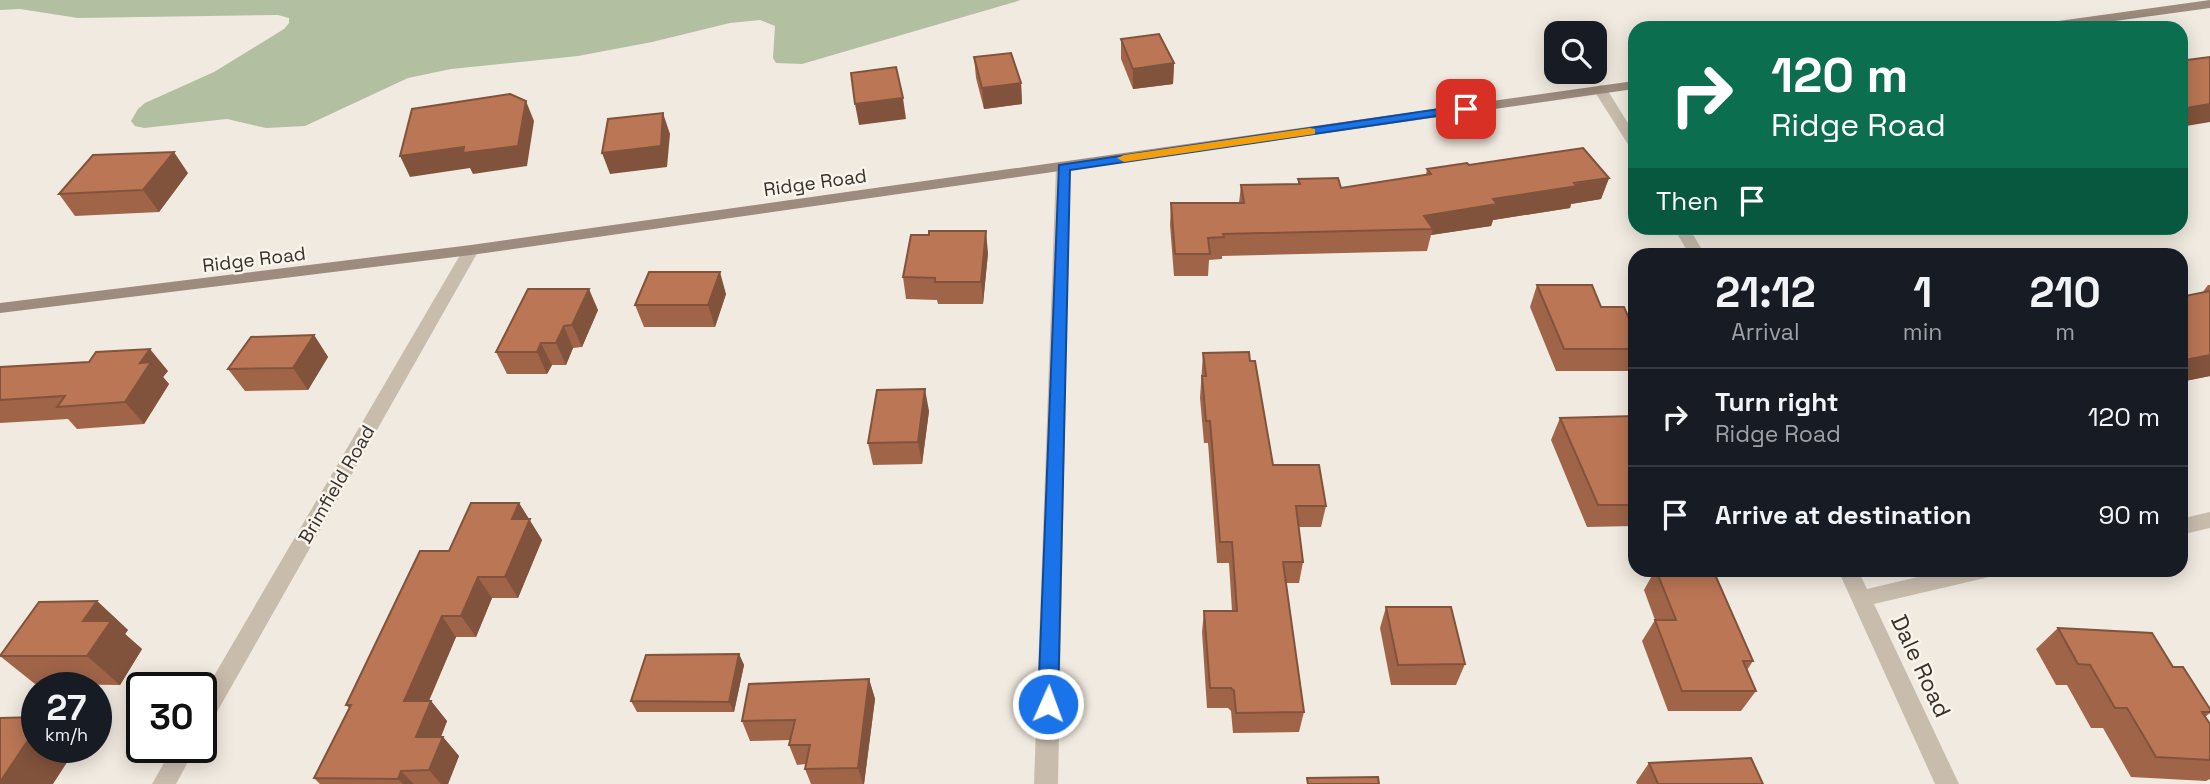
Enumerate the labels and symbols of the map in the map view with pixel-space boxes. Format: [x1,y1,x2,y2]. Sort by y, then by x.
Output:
pin [1436,79,1496,139]
street label: Ridge Road [762,163,868,202]
street label: Ridge Road [201,241,307,278]
street label: Brimfield Road [292,421,380,548]
street label: Dale Road [1884,610,1958,722]
position arrow [1011,667,1085,741]
speed limit sign: 30 [126,672,217,763]

